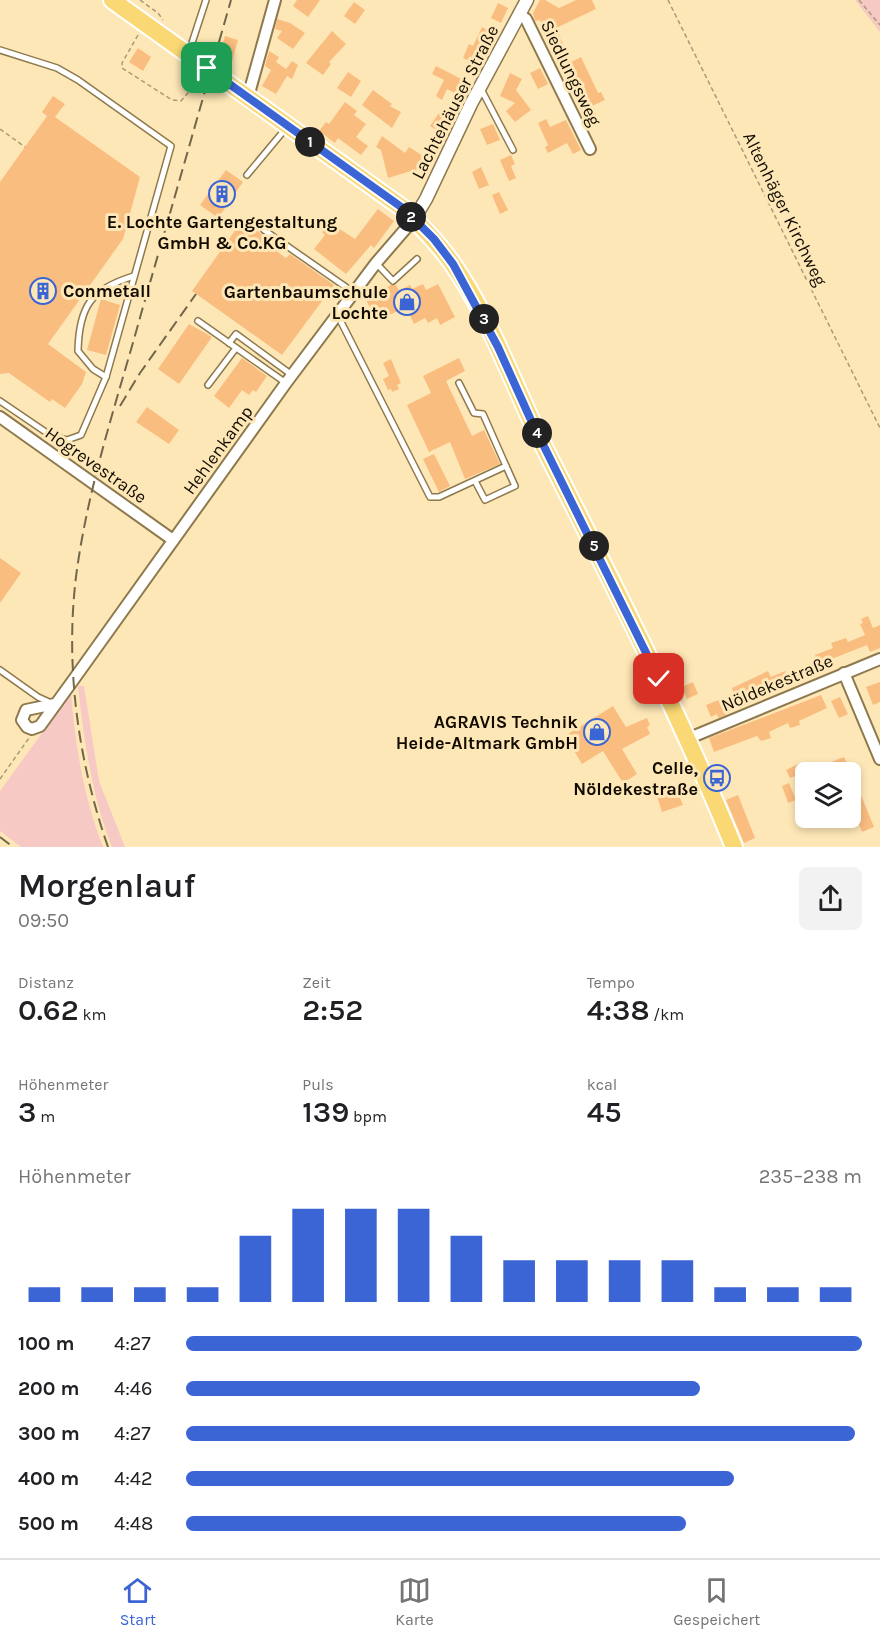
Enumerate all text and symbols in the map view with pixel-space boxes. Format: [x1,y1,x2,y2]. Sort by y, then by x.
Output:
street label: Siedlungsweg [536,16,606,130]
street label: Lachtehäuser Straße [407,21,503,183]
pin [181,42,232,93]
icon: arrive [190,51,223,84]
pin: 1 [295,127,325,157]
street label: Altenhäger Kirchweg [738,128,832,290]
text: 1 [307,132,313,151]
building icon: E. Lochte Gartengestaltung GmbH & Co.KG [207,179,237,209]
pin: 2 [396,202,426,232]
text: 2 [406,207,416,226]
place label: E. Lochte Gartengestaltung GmbH & Co.KG [107,211,338,254]
building icon: Conmetall [28,276,58,306]
place label: Conmetall [63,280,151,302]
place label: Gartenbaumschule Lochte [224,281,388,324]
shop icon: Gartenbaumschule Lochte [392,287,422,317]
pin: 3 [469,304,499,334]
text: 3 [479,309,489,328]
street label: Hehlenkamp [178,401,258,499]
pin: 4 [522,418,552,448]
street label: Hogrevestraße [41,422,151,508]
text: 4 [532,423,542,442]
pin: 5 [579,531,609,561]
text: 5 [589,536,599,555]
street label: Nöldekestraße [718,650,836,716]
pin [633,653,684,704]
icon: check [642,662,675,695]
place label: AGRAVIS Technik Heide-Altmark GmbH [396,711,578,754]
shop icon: AGRAVIS Technik Heide-Altmark GmbH [582,717,612,747]
place label: Celle, Nöldekestraße [573,757,698,800]
map controls [795,762,861,828]
button: layers [795,762,861,828]
bus stop icon: Celle, Nöldekestraße [702,763,732,793]
text: Morgenlauf [18,867,195,905]
button: share [799,867,862,930]
text: 09:50 [18,909,69,932]
text: Distanz [18,973,74,992]
text: Zeit [302,973,331,992]
text: Tempo [587,973,635,992]
text: 0.62 [18,992,79,1028]
text: 2:52 [302,992,363,1028]
text: 4:38 [587,992,650,1028]
text: km [79,1005,106,1024]
text: /km [650,1005,684,1024]
text: Höhenmeter [18,1075,108,1094]
text: Puls [302,1075,334,1094]
text: kcal [587,1075,617,1094]
text: 3 [18,1094,36,1130]
text: 139 [302,1094,349,1130]
text: 45 [587,1094,622,1130]
text: m [36,1107,55,1126]
text: bpm [349,1107,387,1126]
text: Höhenmeter [18,1165,131,1188]
text: 235–238 m [759,1165,862,1188]
text: 100 m [18,1332,74,1355]
text: 4:27 [114,1332,151,1355]
text: 200 m [18,1377,79,1400]
text: 4:46 [114,1377,152,1400]
text: 300 m [18,1422,80,1445]
text: 4:27 [114,1422,151,1445]
text: 400 m [18,1467,79,1490]
text: 4:42 [114,1467,153,1490]
text: 500 m [18,1512,79,1535]
text: 4:48 [114,1512,153,1535]
tab: Start [120,1574,156,1629]
tab: Karte [395,1574,434,1629]
tab: Gespeichert [673,1574,760,1629]

